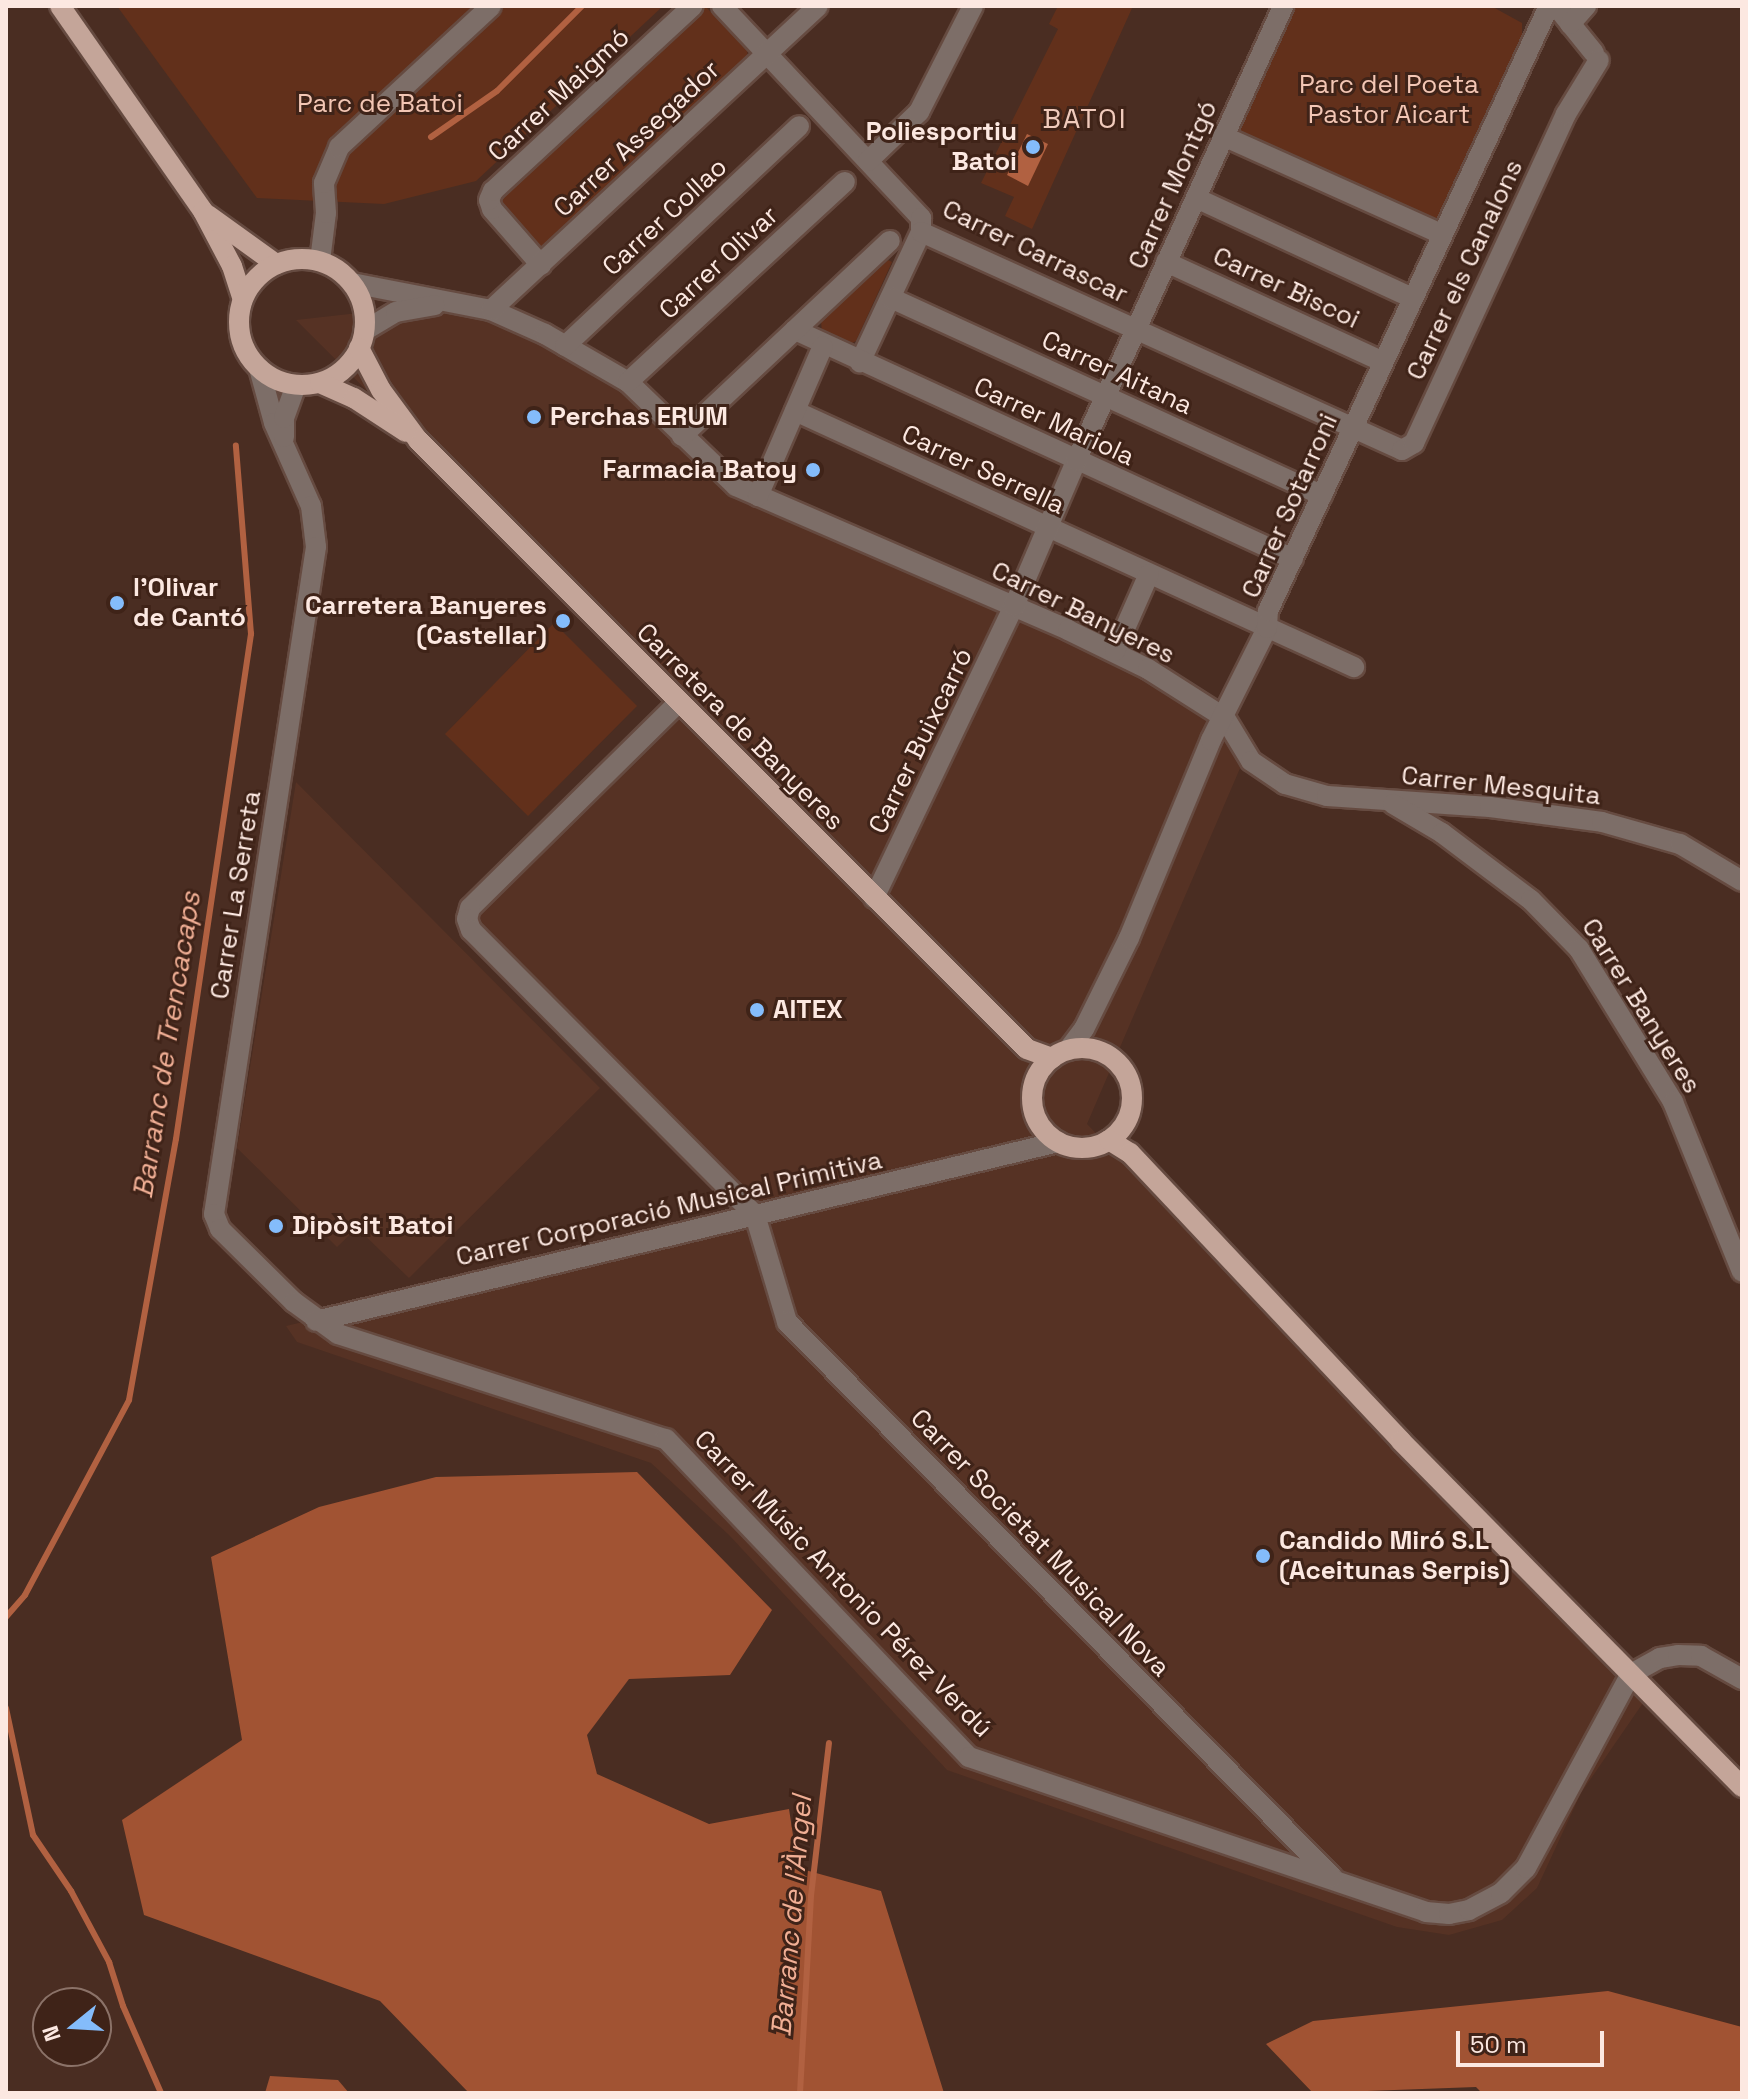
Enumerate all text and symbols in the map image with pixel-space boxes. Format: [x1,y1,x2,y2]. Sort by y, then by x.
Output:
street label: Carrer Maigmó [482,22,636,168]
street label: Carrer Assegador [547,54,727,224]
park label: Parc del Poeta Pastor Aicart [1299,69,1479,130]
park label: Parc de Batoi [297,88,463,120]
street label: Carrer Montgó [1122,96,1224,274]
district label: BATOI [1042,101,1128,135]
place label: Poliesportiu Batoi [866,116,1017,178]
marker: Poliesportiu Batoi [1024,138,1042,156]
street label: Carrer Collao [596,151,734,283]
street label: Carrer els Canalons [1400,155,1530,385]
street label: Carrer Carrascar [937,194,1133,310]
street label: Carrer Olivar [653,200,785,326]
street label: Carrer Biscoi [1208,240,1364,336]
street label: Carrer Aitana [1036,324,1198,422]
street label: Carrer Mariola [969,371,1139,473]
place label: Perchas ERUM [550,401,728,433]
marker: Perchas ERUM [525,408,543,426]
street label: Carrer Sotarroni [1235,409,1345,603]
street label: Carrer Serrella [897,419,1069,521]
place label: Farmacia Batoy [603,454,797,486]
marker: Farmacia Batoy [804,461,822,479]
street label: Carrer Banyeres [986,555,1180,671]
place label: l'Olivar de Cantó [133,572,246,634]
place label: Carretera Banyeres (Castellar) [305,590,547,652]
marker: l'Olivar de Cantó [108,594,126,612]
marker: Carretera Banyeres (Castellar) [554,612,572,630]
street label: Carretera de Banyeres [630,617,850,837]
street label: Carrer Buixcarró [863,643,979,839]
street label: Carrer Mesquita [1400,760,1602,812]
street label: Carrer La Serreta [204,789,268,1001]
water label: Barranc de Trencacaps [125,889,207,1201]
street label: Carrer Banyeres [1575,913,1707,1099]
place label: AITEX [773,994,843,1026]
marker: AITEX [748,1001,766,1019]
street label: Carrer Corporació Musical Primitiva [453,1145,885,1273]
place label: Dipòsit Batoi [292,1210,453,1242]
marker: Dipòsit Batoi [267,1217,285,1235]
street label: Carrer Societat Musical Nova [904,1403,1176,1683]
street label: Carrer Músic Antonio Pérez Verdú [687,1424,999,1744]
place label: Candido Miró S.L (Aceitunas Serpis) [1279,1525,1510,1586]
marker: Candido Miró S.L (Aceitunas Serpis) [1254,1547,1272,1565]
water label: Barranc de l'Àngel [764,1794,818,2038]
north arrow [32,1987,112,2067]
scale bar [1460,2015,1608,2065]
text: N [35,2022,67,2045]
text: 50 m [1470,2029,1527,2060]

